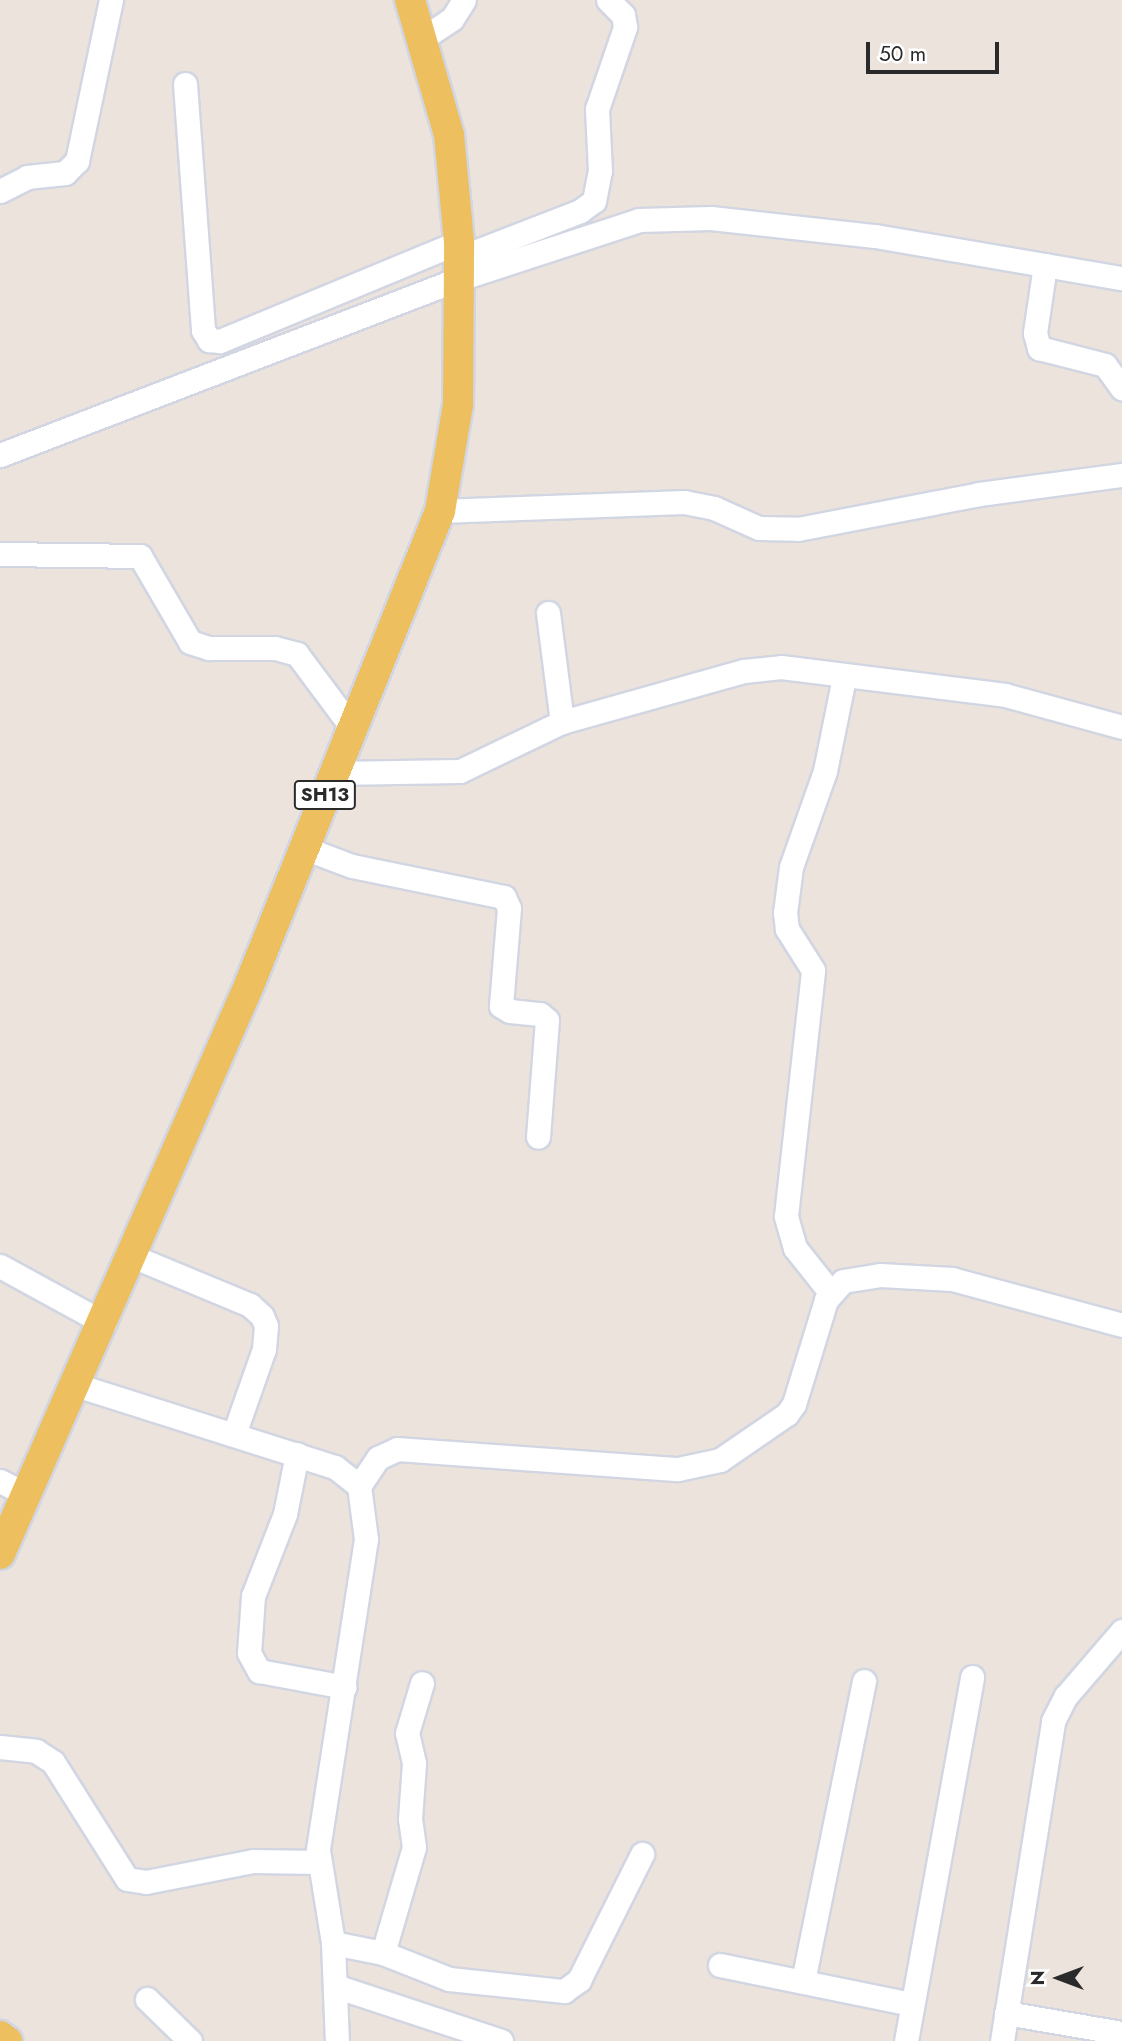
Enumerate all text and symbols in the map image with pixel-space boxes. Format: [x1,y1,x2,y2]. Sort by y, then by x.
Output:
scale bar [870,28,1003,72]
text: 50 m [879,39,926,69]
road number: SH13 [294,780,356,810]
north arrow [1024,1943,1094,2013]
text: N [1024,1970,1051,1986]

